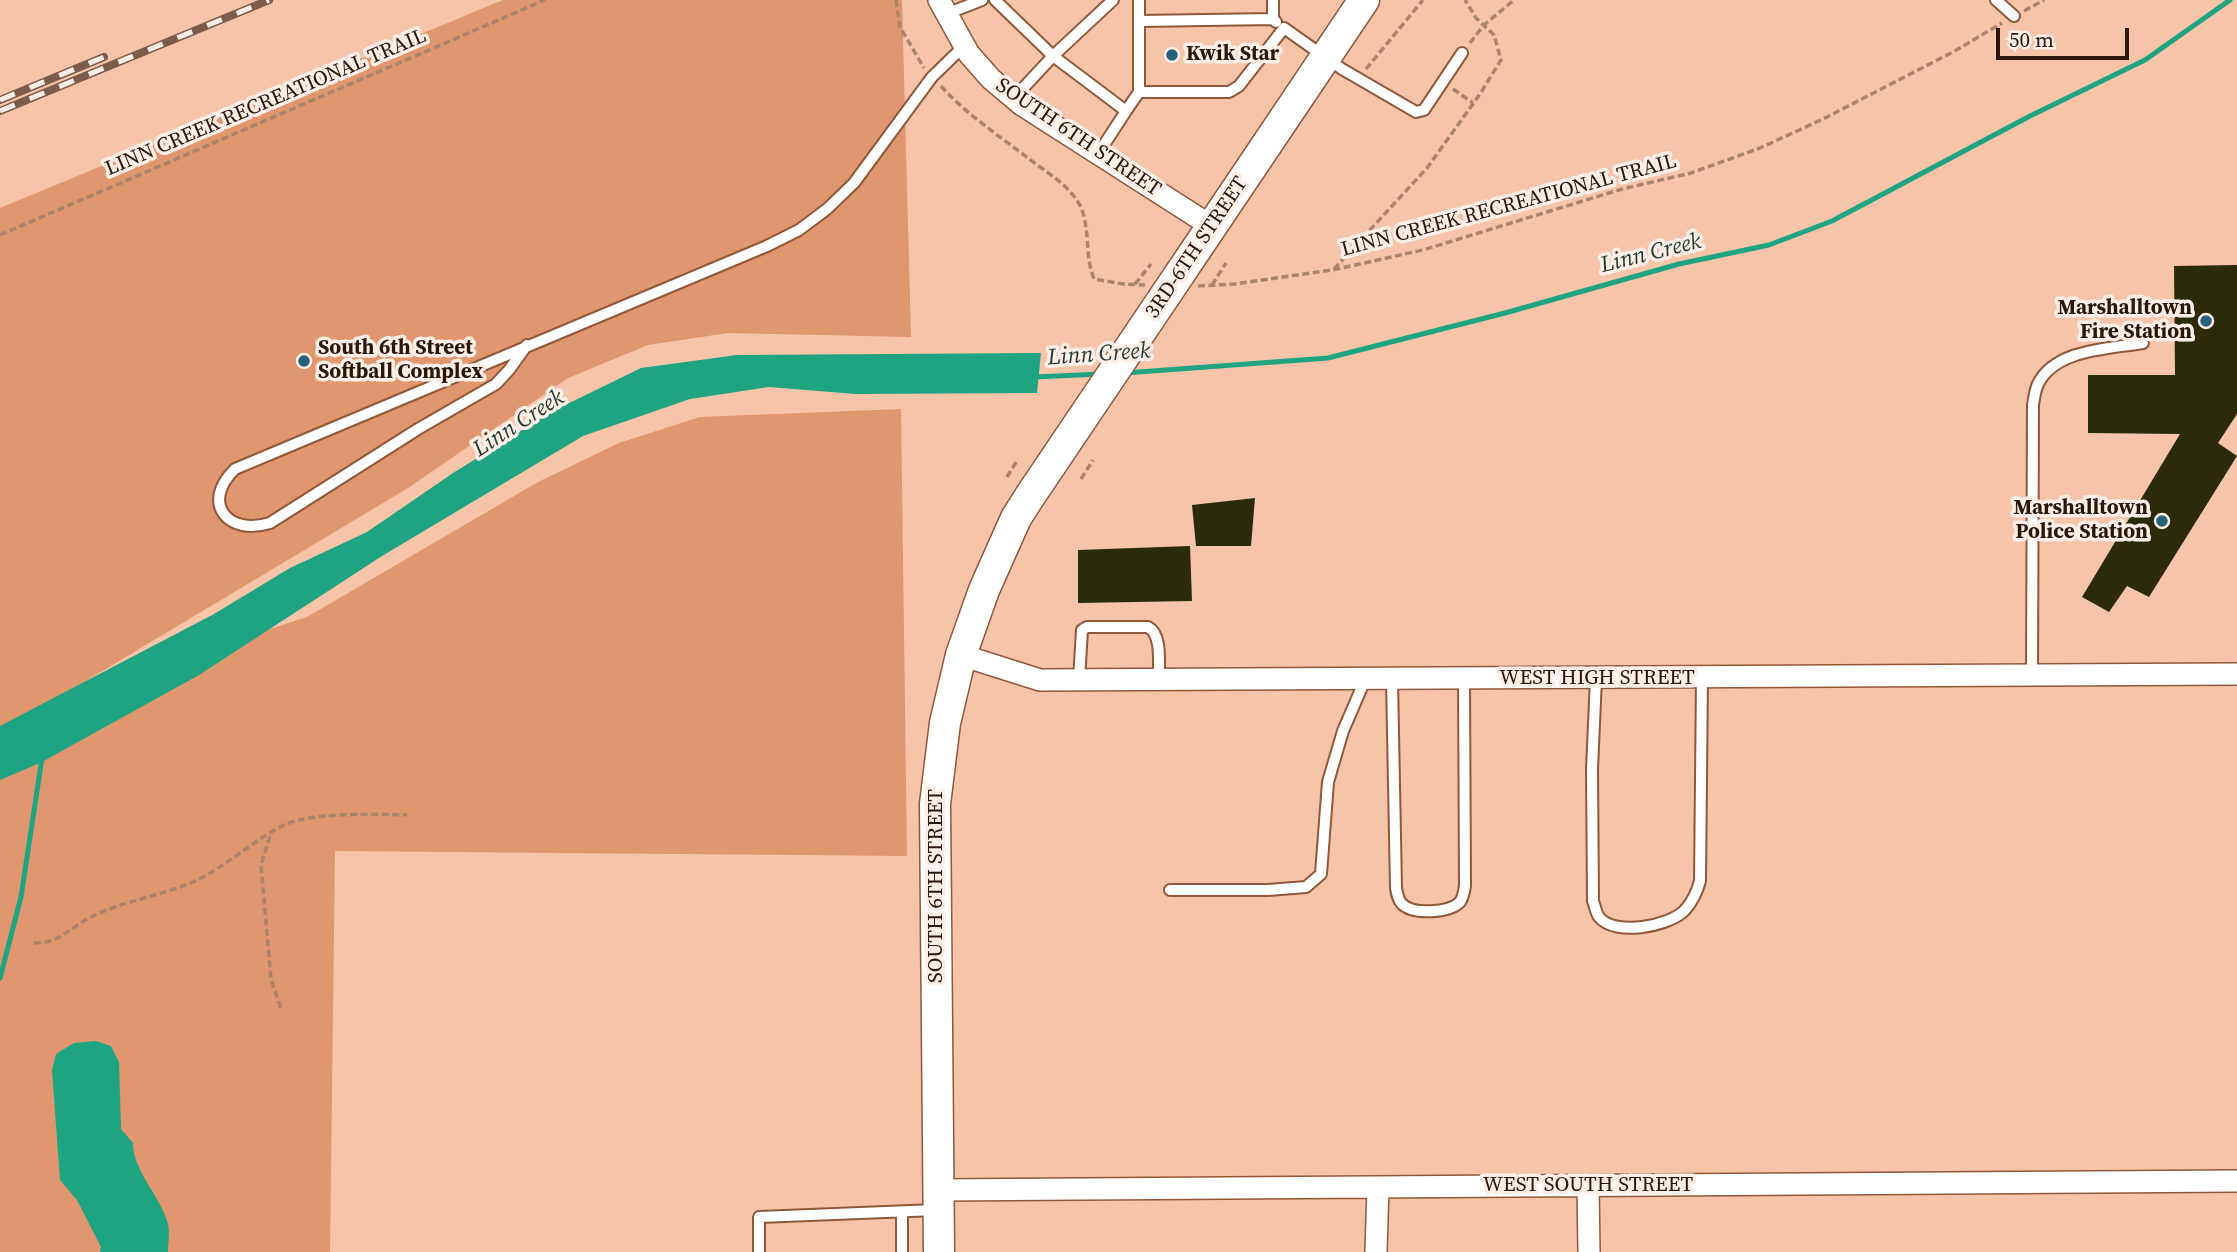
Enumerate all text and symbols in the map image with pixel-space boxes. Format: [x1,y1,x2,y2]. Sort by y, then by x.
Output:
scale bar [1999,14,2132,58]
street label: LINN CREEK RECREATIONAL TRAIL [102,24,430,182]
text: 50 m [2009,25,2054,54]
place label: Kwik Star [1186,42,1279,68]
marker: Kwik Star [1164,47,1180,63]
street label: SOUTH 6TH STREET [991,73,1165,203]
street label: LINN CREEK RECREATIONAL TRAIL [1339,149,1679,263]
street label: 3RD-6TH STREET [1140,172,1254,324]
water label: Linn Creek [1598,228,1704,280]
place label: Marshalltown Fire Station [2058,296,2192,346]
marker: Marshalltown Fire Station [2198,313,2214,329]
place label: South 6th Street Softball Complex [318,336,483,386]
water label: Linn Creek [1047,338,1151,372]
marker: South 6th Street Softball Complex [296,353,312,369]
water label: Linn Creek [468,384,570,464]
place label: Marshalltown Police Station [2014,496,2148,546]
marker: Marshalltown Police Station [2154,513,2170,529]
street label: WEST HIGH STREET [1499,666,1695,692]
street label: SOUTH 6TH STREET [924,789,950,983]
street label: WEST SOUTH STREET [1483,1173,1693,1199]

